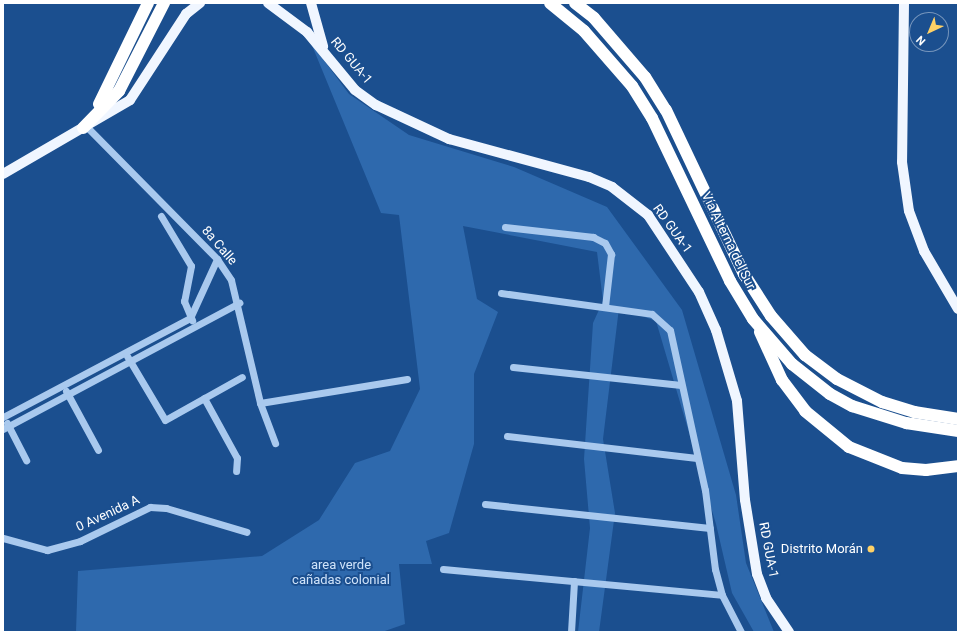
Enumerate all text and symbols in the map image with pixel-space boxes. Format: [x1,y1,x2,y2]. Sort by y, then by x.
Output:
north arrow [909,12,949,52]
text: N [914,33,928,48]
street label: RD GUA-1 [327,34,375,88]
street label: Vía Alterna del Sur [698,190,758,292]
street label: RD GUA-1 [649,202,695,256]
street label: 8a Calle [198,223,240,269]
street label: 0 Avenida A [74,493,142,535]
street label: RD GUA-1 [755,521,781,579]
place label: Distrito Morán [781,541,863,557]
marker: Distrito Morán [866,544,876,554]
park label: area verde cañadas colonial [292,558,390,589]

